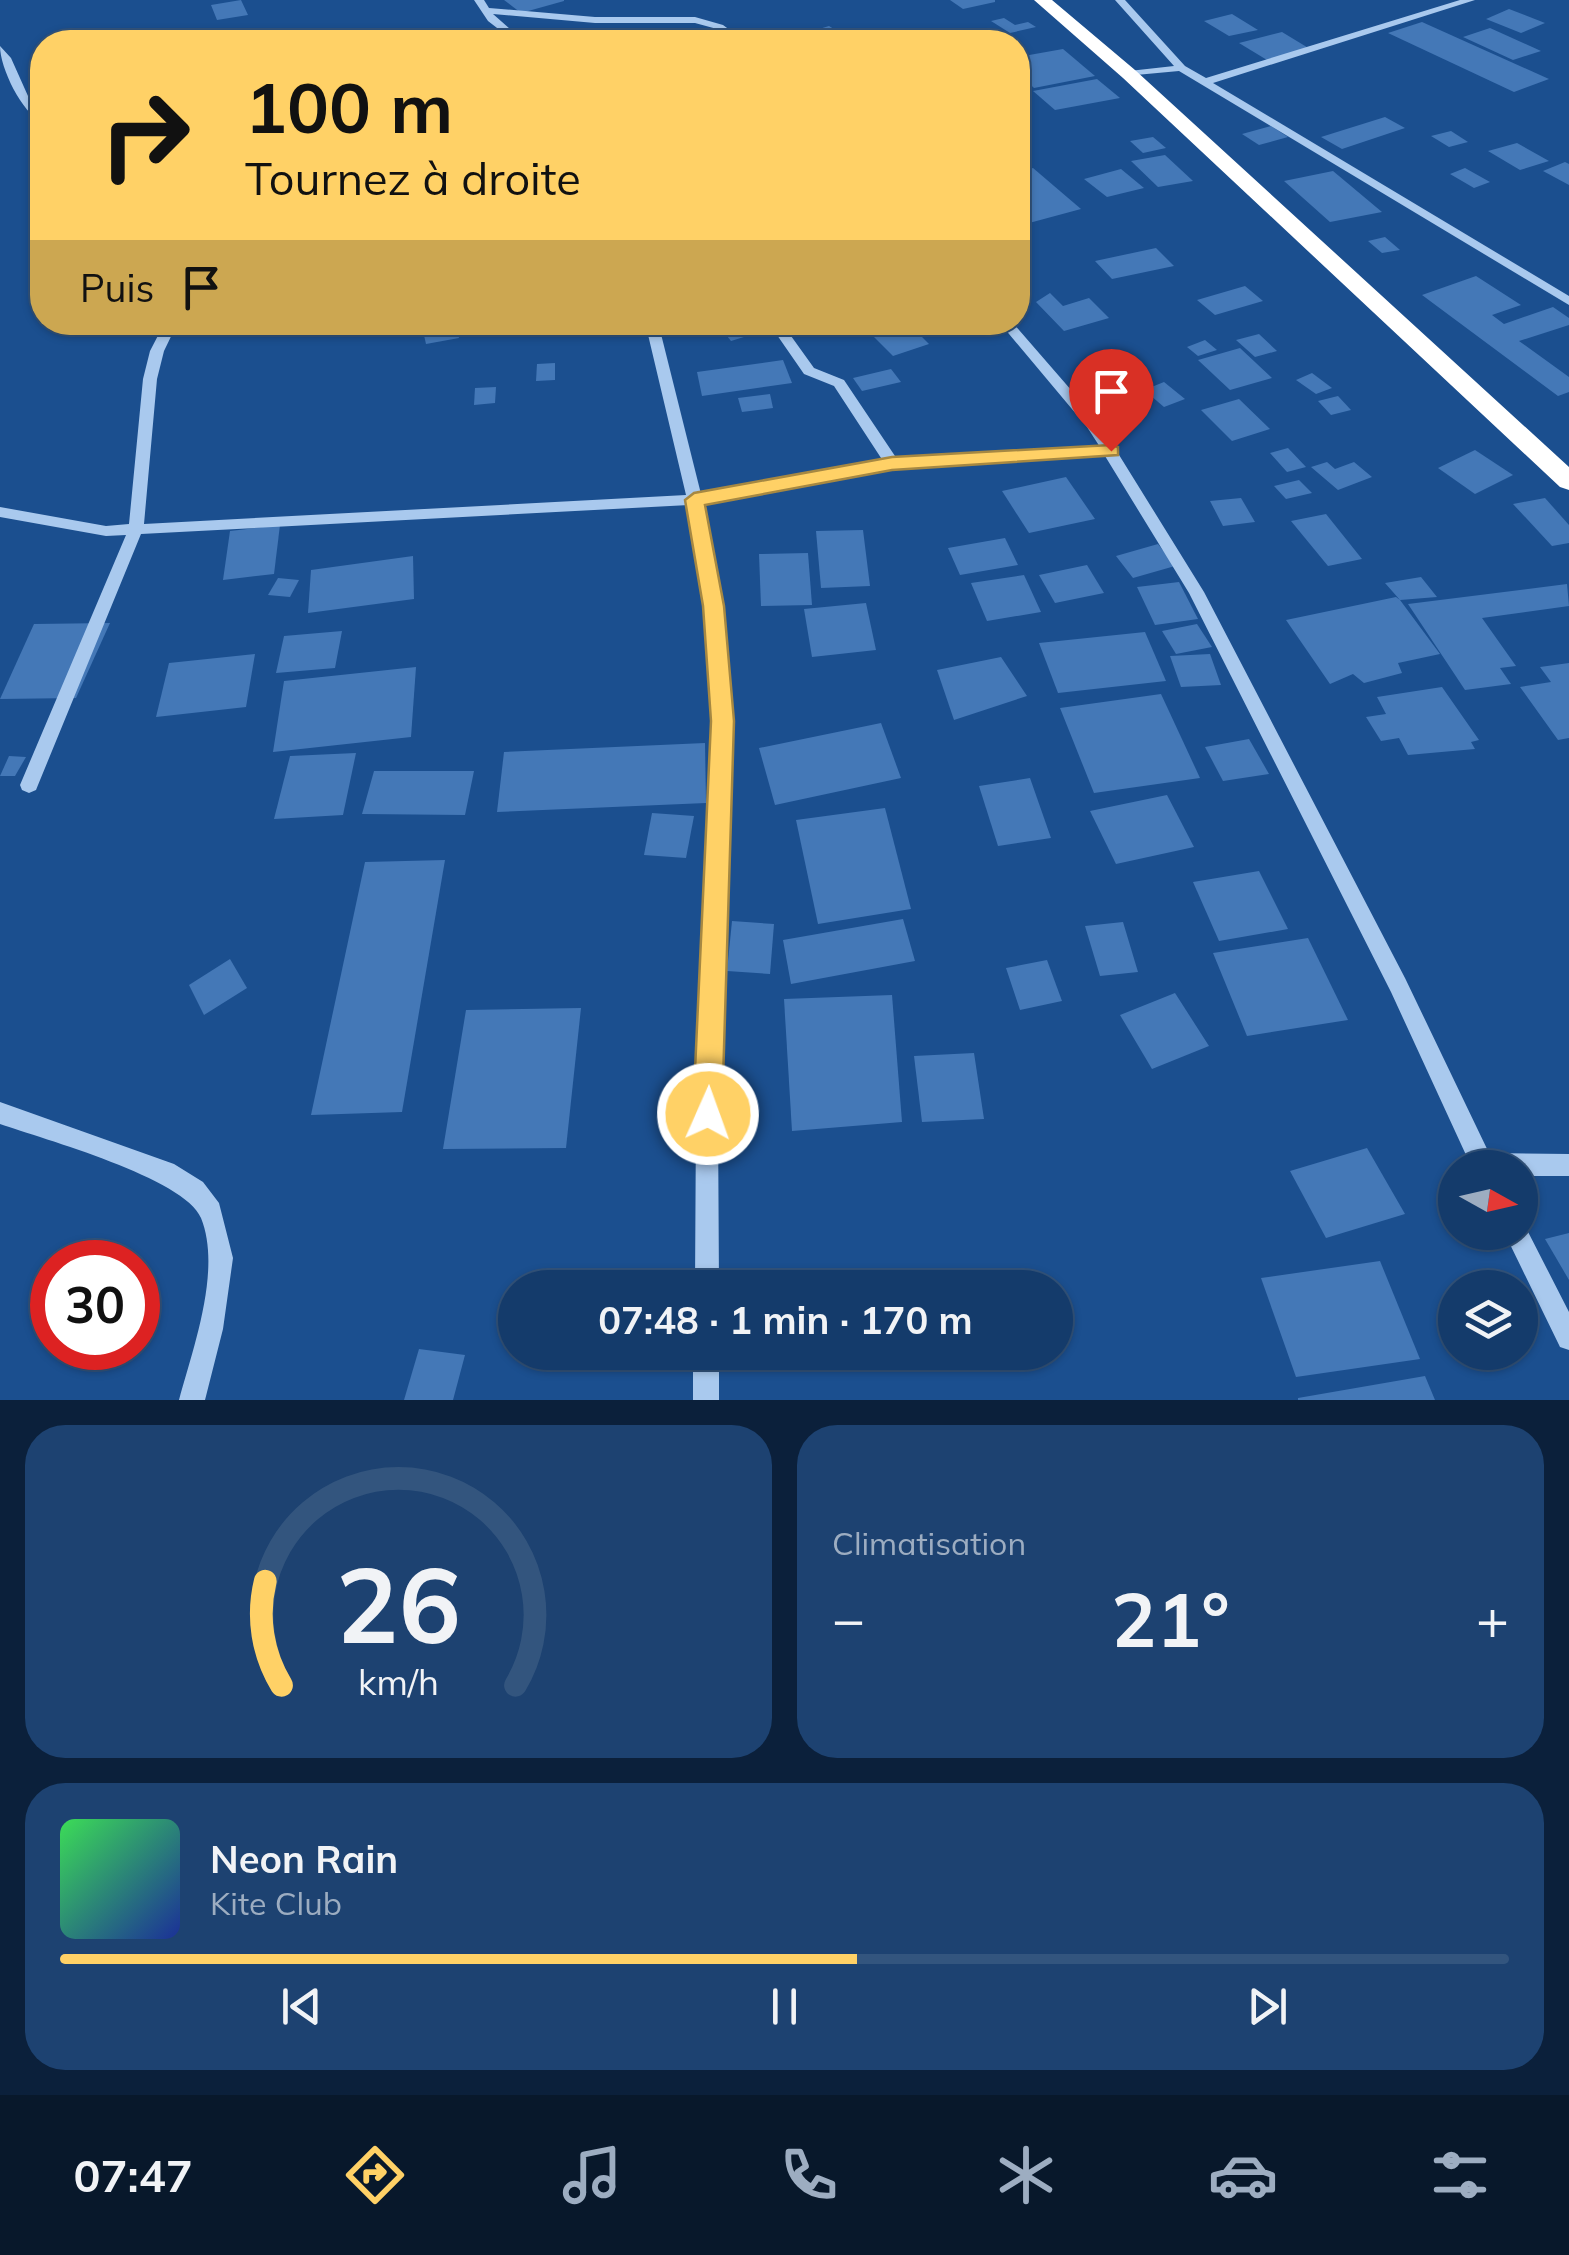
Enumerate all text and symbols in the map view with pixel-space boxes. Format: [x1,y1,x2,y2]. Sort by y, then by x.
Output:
text: 100 m [245,63,453,151]
icon: right [80,70,210,200]
text: Tournez à droite [245,150,581,206]
icon: arrive [174,260,229,315]
text: Puis [80,264,154,312]
pin [1069,349,1154,452]
icon: arrive [1084,364,1139,419]
position arrow [656,1062,760,1166]
north arrow [1438,1150,1538,1250]
map controls [1438,1150,1538,1370]
speed limit sign: 30 [30,1240,160,1370]
button: layers [1438,1270,1538,1370]
text: 07:48 · 1 min · 170 m [598,1296,973,1344]
text: Climatisation [832,1523,1026,1563]
text: 26 [336,1538,461,1669]
text: 21° [1111,1572,1230,1666]
text: − [832,1584,865,1653]
text: + [1476,1584,1509,1653]
text: km/h [358,1659,439,1704]
text: Neon Rain [210,1835,398,1883]
text: Kite Club [210,1883,342,1923]
icon: previous [274,1979,329,2034]
icon: pause [757,1979,812,2034]
icon: next [1240,1979,1295,2034]
icon: directions [340,2140,410,2210]
icon: music [557,2140,627,2210]
icon: phone [774,2140,844,2210]
icon: climate [991,2140,1061,2210]
icon: car [1208,2140,1278,2210]
icon: filters [1425,2140,1495,2210]
text: 07:47 [74,2147,193,2203]

